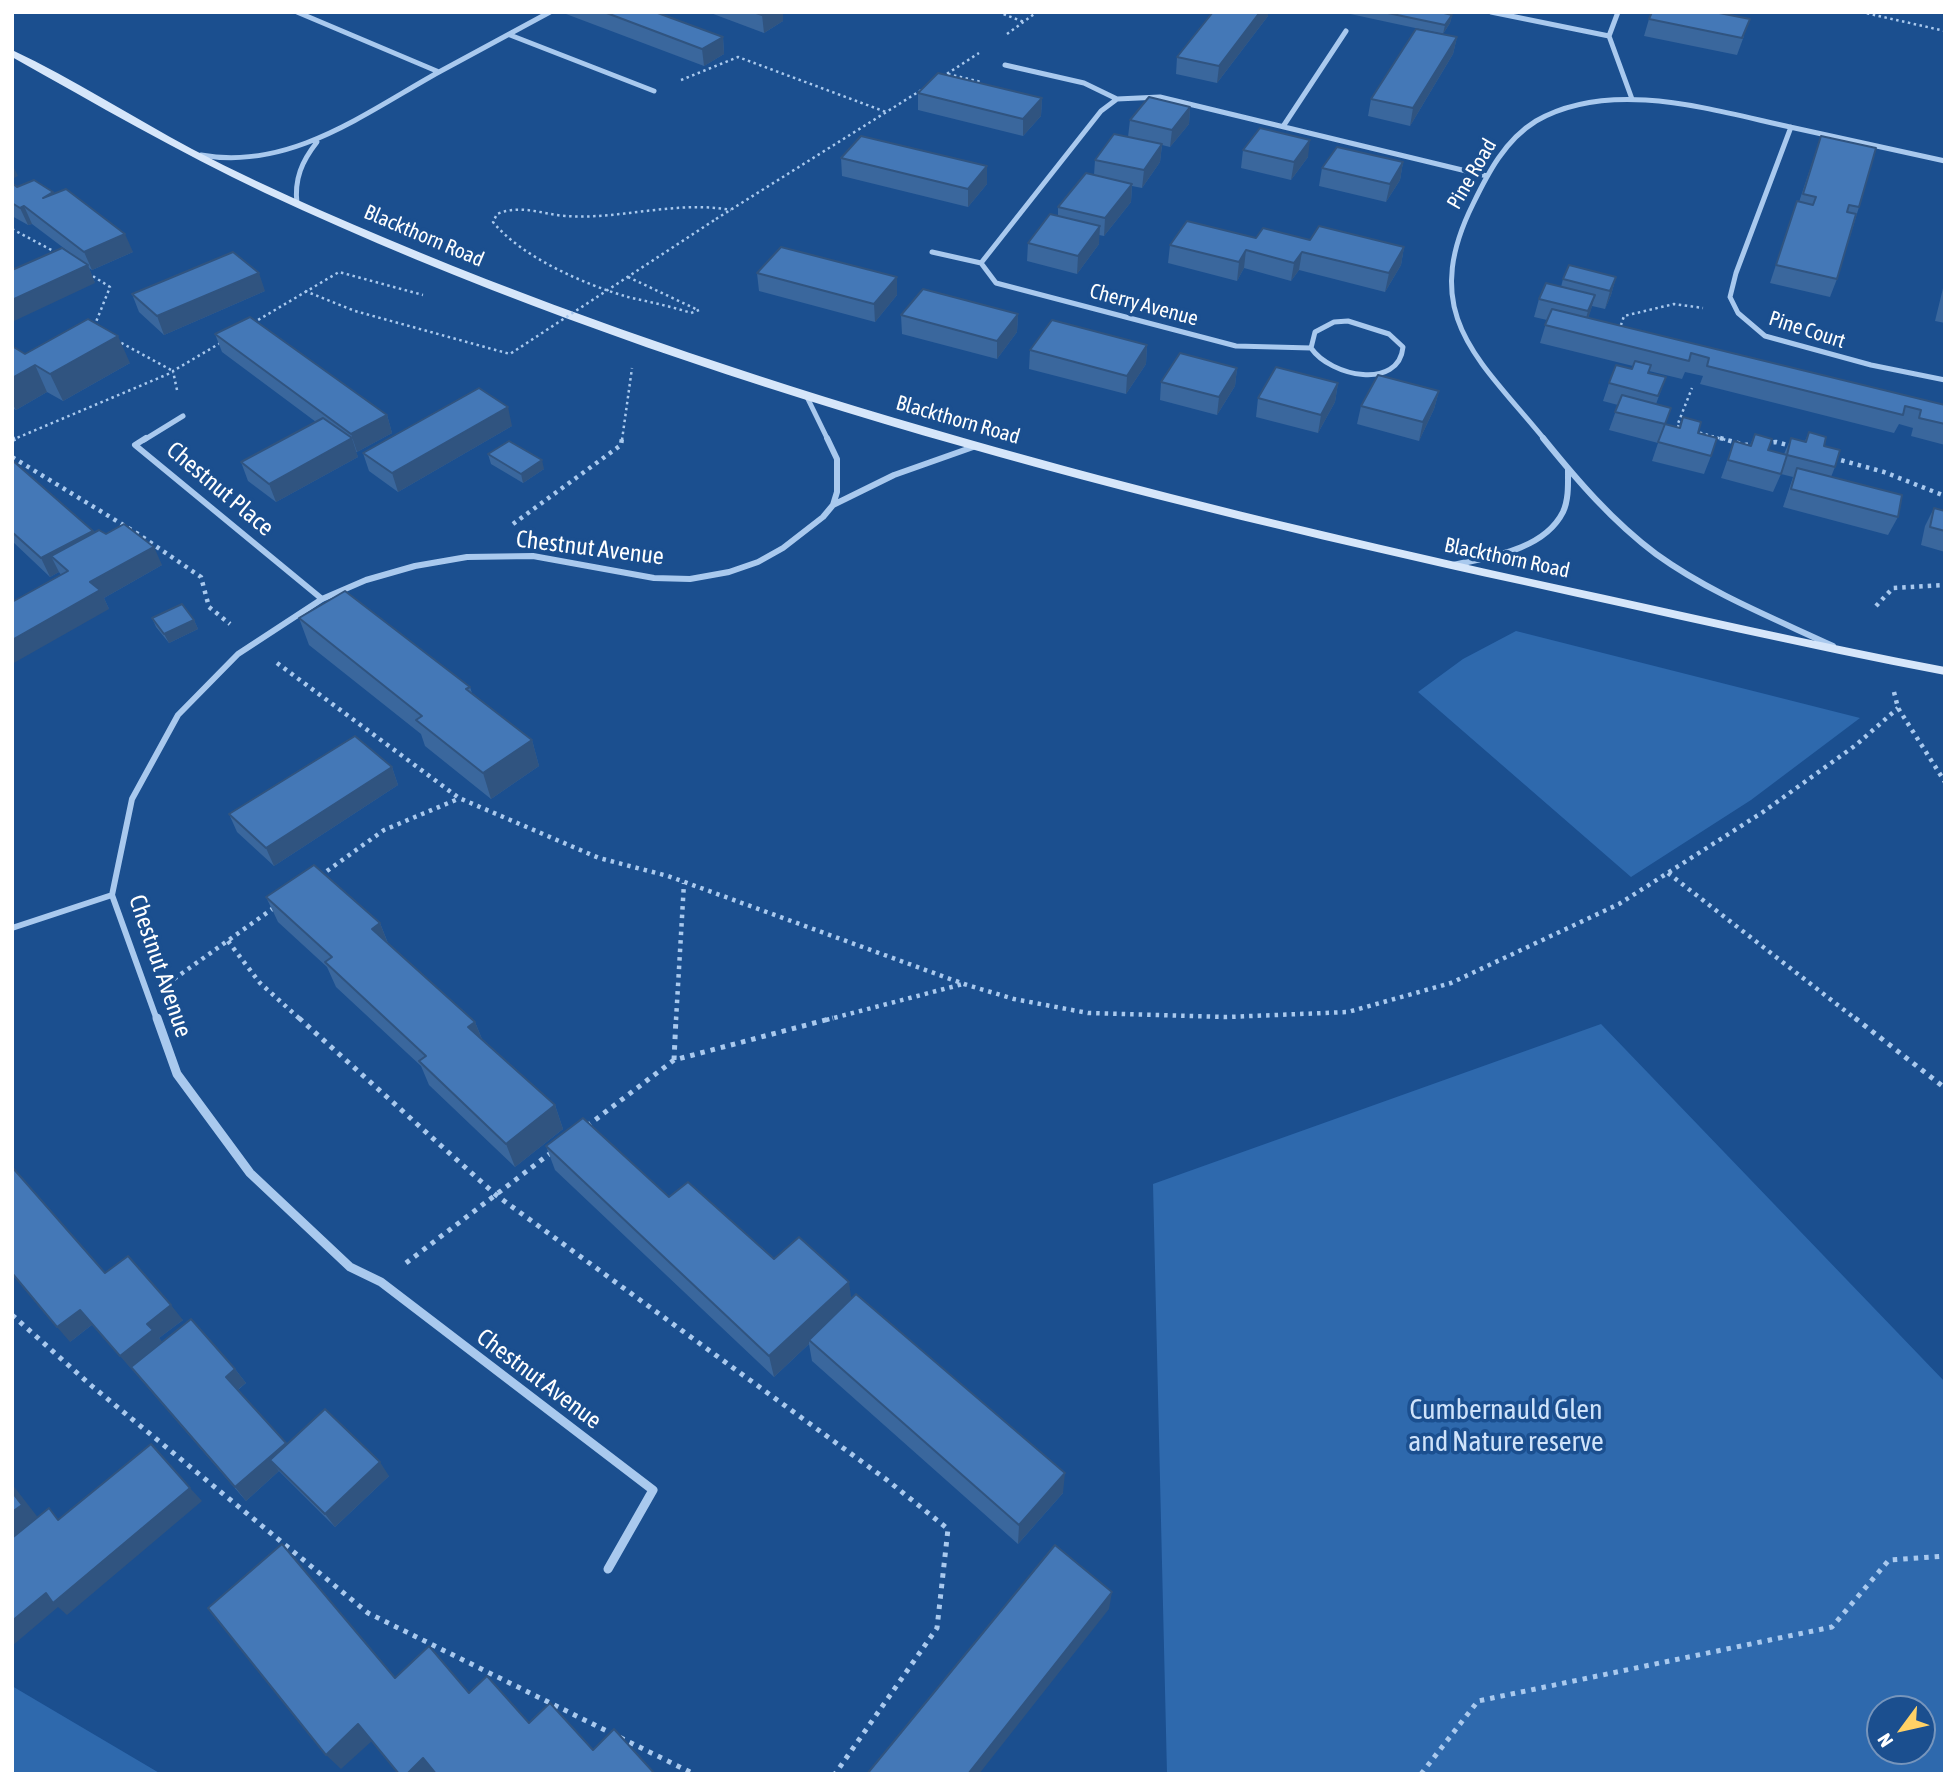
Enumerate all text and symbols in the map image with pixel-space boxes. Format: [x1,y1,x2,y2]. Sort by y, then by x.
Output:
street label: Pine Road [1442,134,1502,214]
street label: Blackthorn Road [360,199,488,273]
street label: Cherry Avenue [1087,278,1201,332]
street label: Pine Court [1766,306,1848,354]
street label: Blackthorn Road [893,390,1023,450]
street label: Chestnut Place [160,436,280,542]
street label: Chestnut Avenue [515,525,665,571]
street label: Blackthorn Road [1442,532,1572,584]
street label: Chestnut Avenue [122,891,198,1041]
street label: Chestnut Avenue [471,1323,607,1435]
park label: Cumbernauld Glen and Nature reserve [1408,1393,1604,1459]
north arrow [1866,1695,1936,1765]
text: N [1873,1730,1897,1751]

